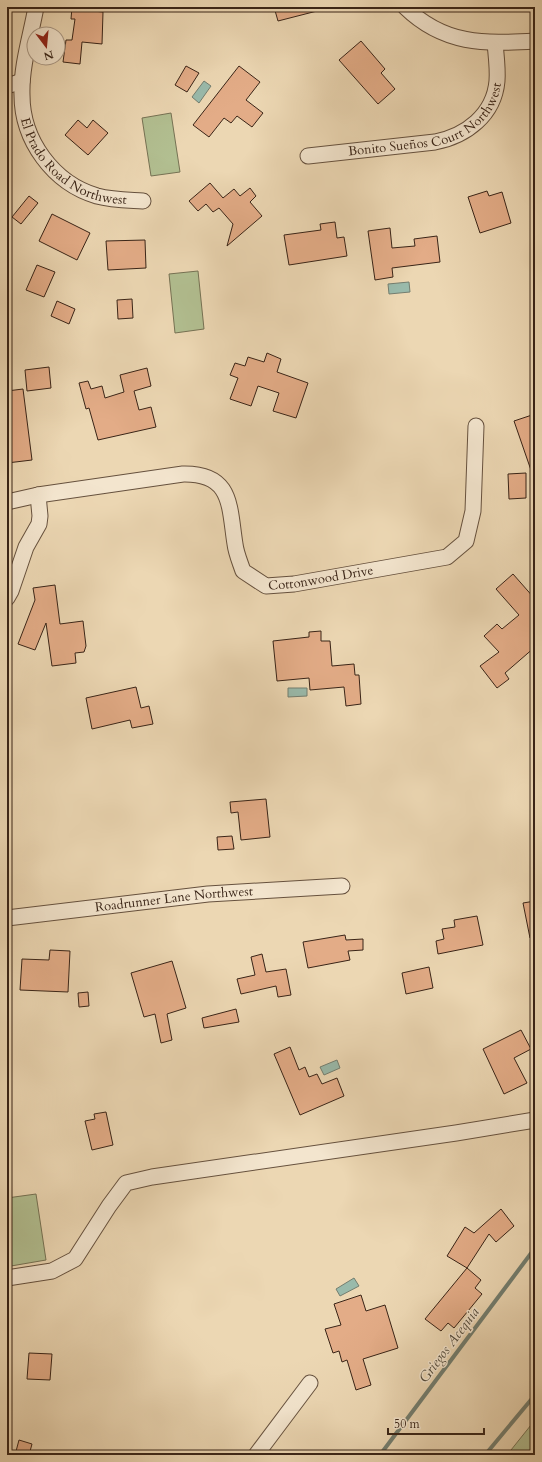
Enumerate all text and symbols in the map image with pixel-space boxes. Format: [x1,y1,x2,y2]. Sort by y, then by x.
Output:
north arrow [26,26,66,66]
text: N [42,47,55,64]
street label: Bonito Sueños Court Northwest [347,82,506,160]
street label: El Prado Road Northwest [16,115,127,209]
street label: Cottonwood Drive [268,561,375,595]
street label: Roadrunner Lane Northwest [94,882,253,916]
water label: Griegos Acequia [414,1304,484,1386]
scale bar [388,1410,484,1436]
text: 50 m [394,1416,421,1432]

